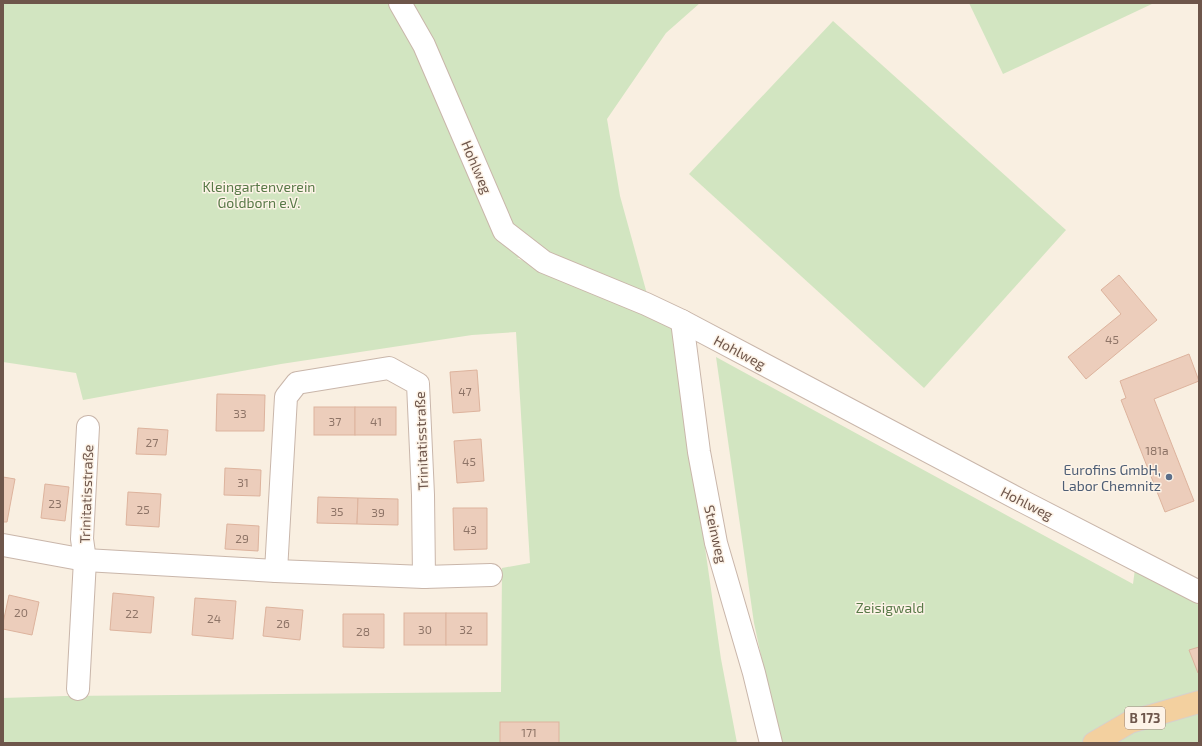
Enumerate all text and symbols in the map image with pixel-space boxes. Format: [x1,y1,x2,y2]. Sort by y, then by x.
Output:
street label: Hohlweg [458,138,496,196]
park label: Kleingartenverein Goldborn e.V. [203,178,316,211]
street label: Hohlweg [711,331,769,373]
house number: 45 [1105,332,1119,346]
house number: 47 [458,384,472,398]
street label: Trinitatisstraße [411,391,431,491]
house number: 33 [233,406,247,420]
house number: 37 [329,414,341,428]
house number: 41 [370,414,382,428]
house number: 27 [146,435,158,449]
house number: 181a [1145,443,1169,457]
street label: Trinitatisstraße [76,444,96,544]
house number: 45 [462,454,476,468]
place label: Eurofins GmbH, Labor Chemnitz [1062,461,1161,494]
marker: Eurofins GmbH, Labor Chemnitz [1164,472,1174,482]
house number: 31 [237,475,249,489]
street label: Hohlweg [998,483,1056,523]
house number: 23 [48,496,62,510]
house number: 25 [136,502,150,516]
street label: Steinweg [701,503,731,565]
house number: 35 [330,504,344,518]
house number: 39 [371,505,385,519]
house number: 43 [463,522,477,536]
house number: 29 [235,531,249,545]
park label: Zeisigwald [856,599,924,616]
house number: 20 [14,605,28,619]
house number: 22 [125,606,139,620]
house number: 24 [207,611,221,625]
house number: 26 [276,616,290,630]
house number: 30 [418,622,432,636]
house number: 32 [459,622,473,636]
house number: 28 [356,624,370,638]
road number: B 173 [1125,707,1165,729]
house number: 171 [521,725,537,739]

